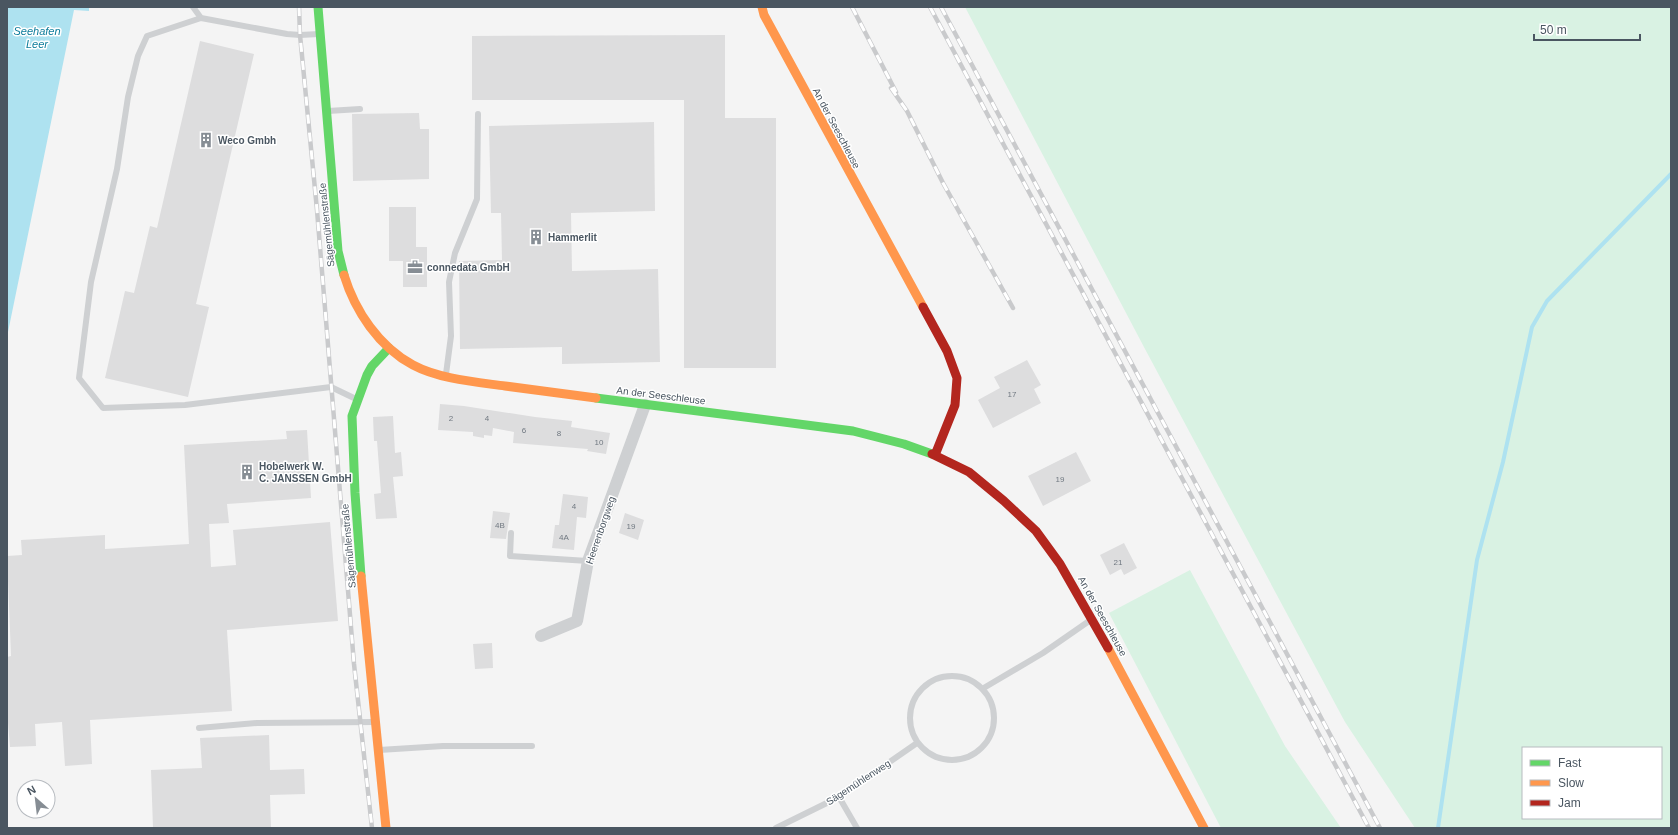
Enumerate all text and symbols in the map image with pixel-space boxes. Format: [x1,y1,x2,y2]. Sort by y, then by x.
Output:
scale bar [1534,16,1640,42]
text: 50 m [1540,23,1567,37]
water label: Seehafen Leer [13,25,61,50]
street label: An der Seeschleuse [811,86,863,171]
building icon: Weco Gmbh [197,131,215,149]
place label: Weco Gmbh [218,135,276,146]
street label: Sägemühlenstraße [317,182,336,268]
building icon: Hammerlit [527,228,545,246]
place label: Hammerlit [548,232,598,243]
office icon: connedata GmbH [406,258,424,276]
place label: connedata GmbH [427,262,510,273]
street label: An der Seeschleuse [616,385,706,406]
house number: 17 [1008,390,1017,399]
house number: 2 [449,414,454,423]
house number: 4 [485,414,490,423]
house number: 6 [522,426,527,435]
house number: 8 [557,429,562,438]
house number: 10 [595,438,604,447]
place label: Hobelwerk W. C. JANSSEN GmbH [259,461,352,484]
building icon: Hobelwerk W. C. JANSSEN GmbH [238,463,256,481]
house number: 19 [1056,475,1065,484]
street label: Heerenborgweg [584,495,617,566]
house number: 4 [572,502,577,511]
street label: Sägemühlenstraße [339,503,358,589]
house number: 4B [495,521,505,530]
house number: 19 [627,522,636,531]
house number: 4A [559,533,570,542]
house number: 21 [1114,558,1123,567]
street label: An der Seeschleuse [1076,574,1129,658]
legend [1522,747,1662,819]
text: Fast [1558,756,1582,770]
street label: Sägemühlenweg [824,758,893,807]
text: Slow [1558,776,1584,790]
north arrow [16,779,56,819]
text: N [25,783,38,797]
text: Jam [1558,796,1581,810]

